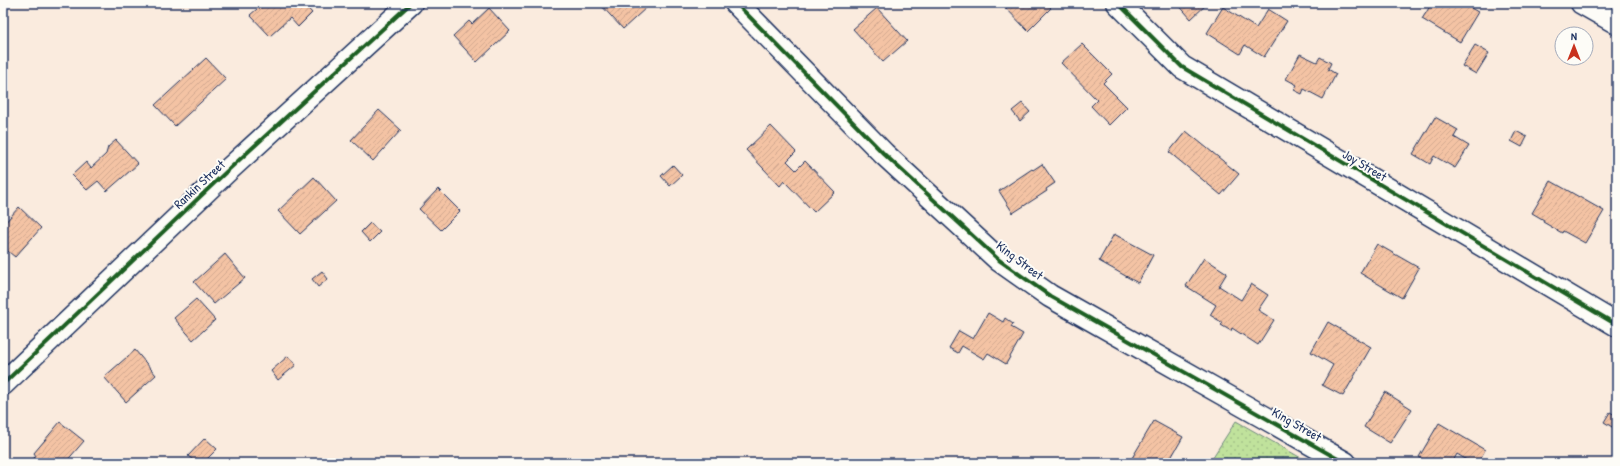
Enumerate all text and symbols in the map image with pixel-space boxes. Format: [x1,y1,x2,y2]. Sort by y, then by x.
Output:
north arrow [1554,26,1594,66]
text: N [1571,29,1577,43]
street label: Joy Street [1339,145,1391,186]
street label: Rankin Street [169,155,229,213]
street label: King Street [993,236,1048,284]
street label: King Street [1269,403,1326,446]

